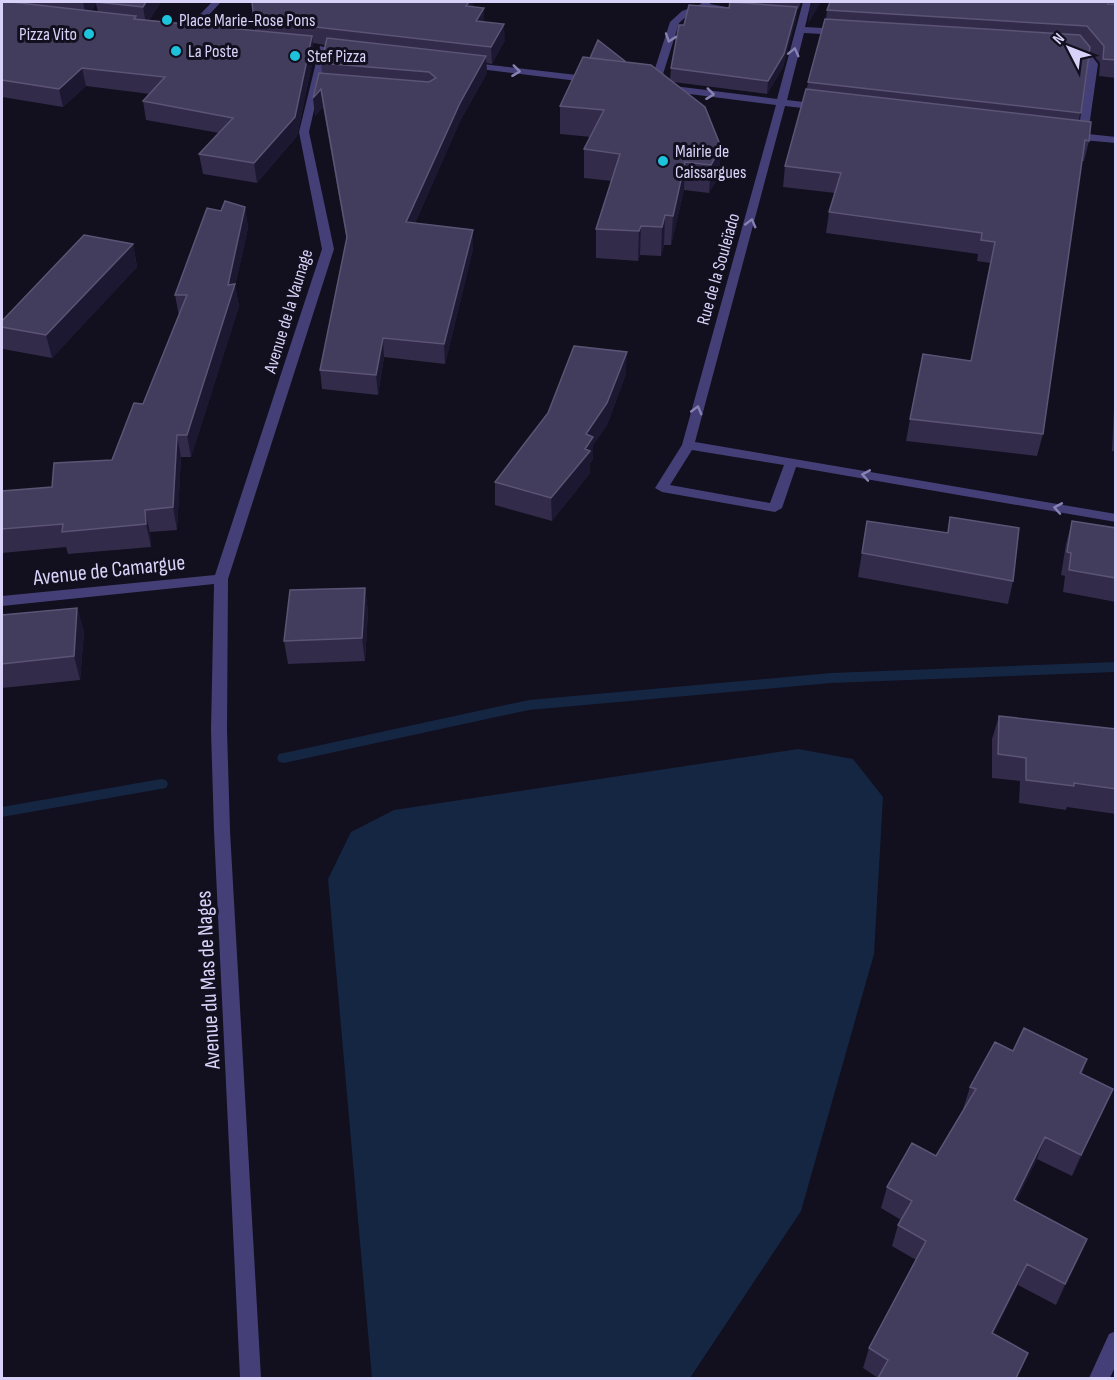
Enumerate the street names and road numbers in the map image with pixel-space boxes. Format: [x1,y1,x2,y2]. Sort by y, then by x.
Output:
street label: Rue de la Souleïado [693,211,744,327]
street label: Avenue de la Vaunage [259,247,317,377]
street label: Avenue de Camargue [31,549,187,592]
street label: Avenue du Mas de Nages [190,890,227,1071]

